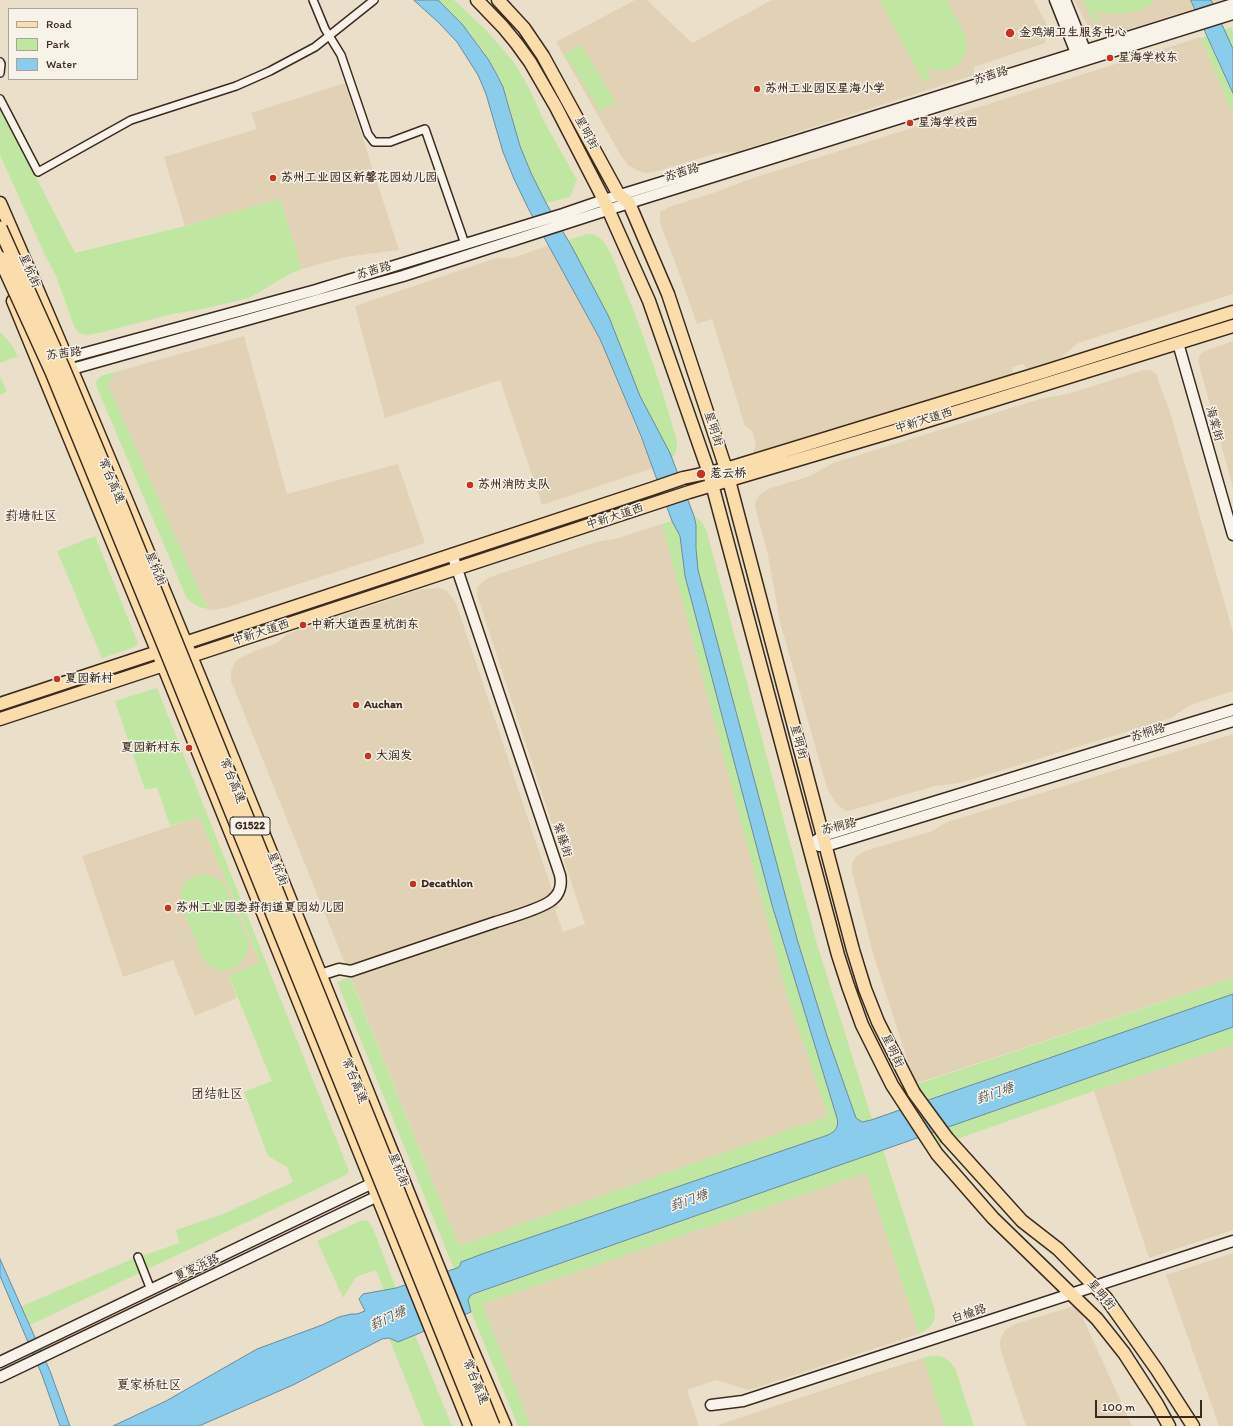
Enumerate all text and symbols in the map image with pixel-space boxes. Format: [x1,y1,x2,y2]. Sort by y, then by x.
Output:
legend [8,8,138,80]
text: Road [46,17,72,31]
place label: 金鸡湖卫生服务中心 [1019,26,1127,40]
marker: 金鸡湖卫生服务中心 [1004,27,1016,39]
text: Park [46,37,70,51]
place label: 星海学校东 [1118,51,1178,65]
marker: 星海学校东 [1105,53,1115,63]
text: Water [46,57,77,71]
street label: 苏茜路 [972,64,1010,88]
place label: 苏州工业园区星海小学 [765,82,885,96]
marker: 苏州工业园区星海小学 [752,84,762,94]
street label: 星明街 [571,114,601,152]
place label: 星海学校西 [918,116,978,130]
marker: 星海学校西 [905,118,915,128]
street label: 苏茜路 [663,161,701,185]
place label: 苏州工业园区新馨花园幼儿园 [281,171,437,185]
marker: 苏州工业园区新馨花园幼儿园 [268,173,278,183]
street label: 星杭街 [15,252,43,290]
street label: 苏茜路 [355,259,393,283]
street label: 苏茜路 [45,345,83,363]
street label: 中新大道西 [893,405,955,437]
street label: 海棠街 [1202,405,1226,443]
street label: 星明街 [701,410,725,448]
street label: 常台高速 [95,456,127,506]
place label: 惹云桥 [710,467,746,481]
marker: 惹云桥 [695,468,707,480]
place label: 苏州消防支队 [478,478,550,492]
marker: 苏州消防支队 [465,480,475,490]
street label: 中新大道西 [584,501,646,533]
district label: 葑塘社区 [5,509,57,525]
street label: 星杭街 [141,550,169,588]
street label: 中新大道西 [230,617,292,649]
place label: 中新大道西星杭街东 [311,618,419,632]
marker: 中新大道西星杭街东 [298,620,308,630]
place label: 夏园新村 [65,672,113,686]
marker: 夏园新村 [52,674,62,684]
place label: Auchan [364,698,403,712]
marker: Auchan [351,700,361,710]
street label: 苏桐路 [1129,721,1167,745]
street label: 星明街 [786,723,810,761]
place label: 夏园新村东 [121,741,181,755]
marker: 夏园新村东 [184,743,194,753]
place label: 大润发 [376,749,412,763]
marker: 大润发 [363,751,373,761]
street label: 常台高速 [216,756,248,806]
street label: 苏桐路 [820,816,858,838]
road number: G1522 [230,817,270,835]
street label: 紫藤街 [550,821,574,859]
street label: 星杭街 [264,850,290,888]
place label: Decathlon [421,877,473,891]
marker: Decathlon [408,879,418,889]
place label: 苏州工业园娄葑街道夏园幼儿园 [176,901,344,915]
marker: 苏州工业园娄葑街道夏园幼儿园 [163,903,173,913]
street label: 星明街 [878,1032,906,1070]
street label: 常台高速 [338,1056,370,1106]
water label: 葑门塘 [974,1080,1016,1108]
district label: 团结社区 [191,1087,243,1103]
street label: 星杭街 [385,1151,411,1189]
water label: 葑门塘 [668,1187,710,1215]
street label: 夏家浜路 [172,1251,222,1285]
street label: 星明街 [1084,1277,1118,1313]
street label: 白榆路 [950,1302,988,1326]
water label: 葑门塘 [367,1304,409,1334]
street label: 常台高速 [459,1357,491,1407]
district label: 夏家桥社区 [117,1378,181,1394]
scale bar [1097,1392,1204,1418]
text: 100 m [1102,1400,1135,1414]

